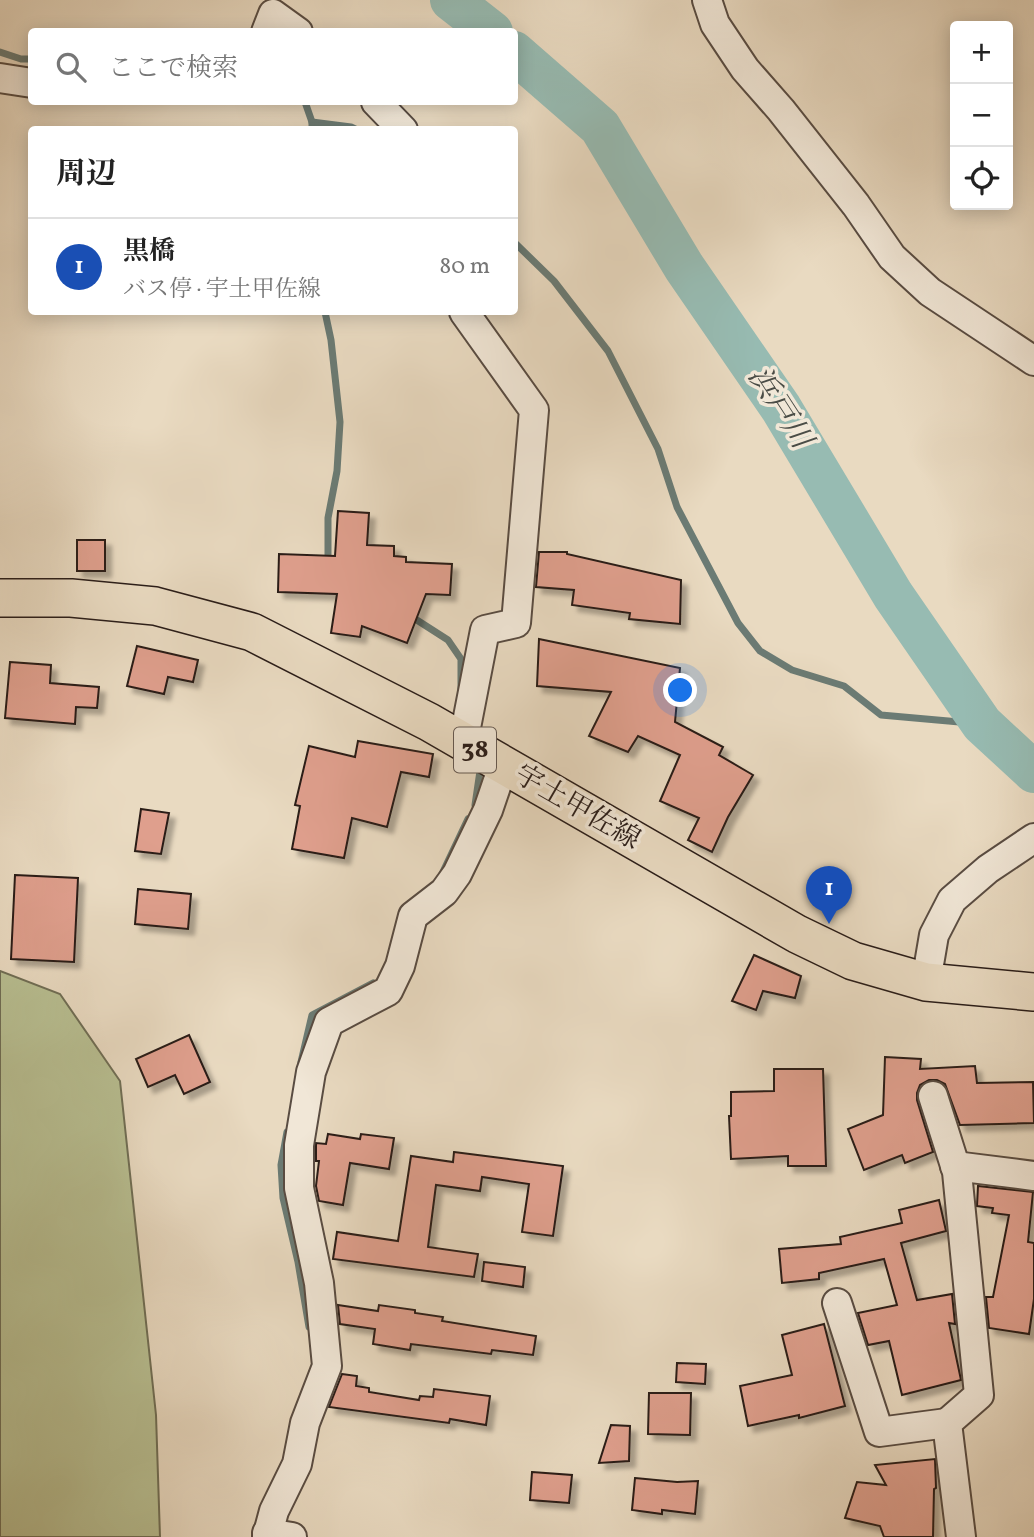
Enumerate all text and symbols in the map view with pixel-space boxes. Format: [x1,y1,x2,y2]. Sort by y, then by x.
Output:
map controls [950,21,1013,210]
button: + [950,21,1013,84]
search box [28,28,518,105]
icon: search [52,48,90,86]
text: ここで検索 [108,51,238,87]
button: − [950,84,1013,147]
button: locate [950,147,1013,210]
text: 周辺 [56,154,116,196]
text: 黒橋 [123,234,175,270]
text: 1 [74,251,84,283]
text: 80 m [440,251,490,283]
text: バス停 · 宇土甲佐線 [123,274,321,306]
water label: 浜戸川 [737,359,823,460]
your location [663,673,697,707]
road number: 38 [454,728,496,772]
street label: 宇土甲佐線 [507,756,647,860]
pin: 1 [806,866,852,924]

